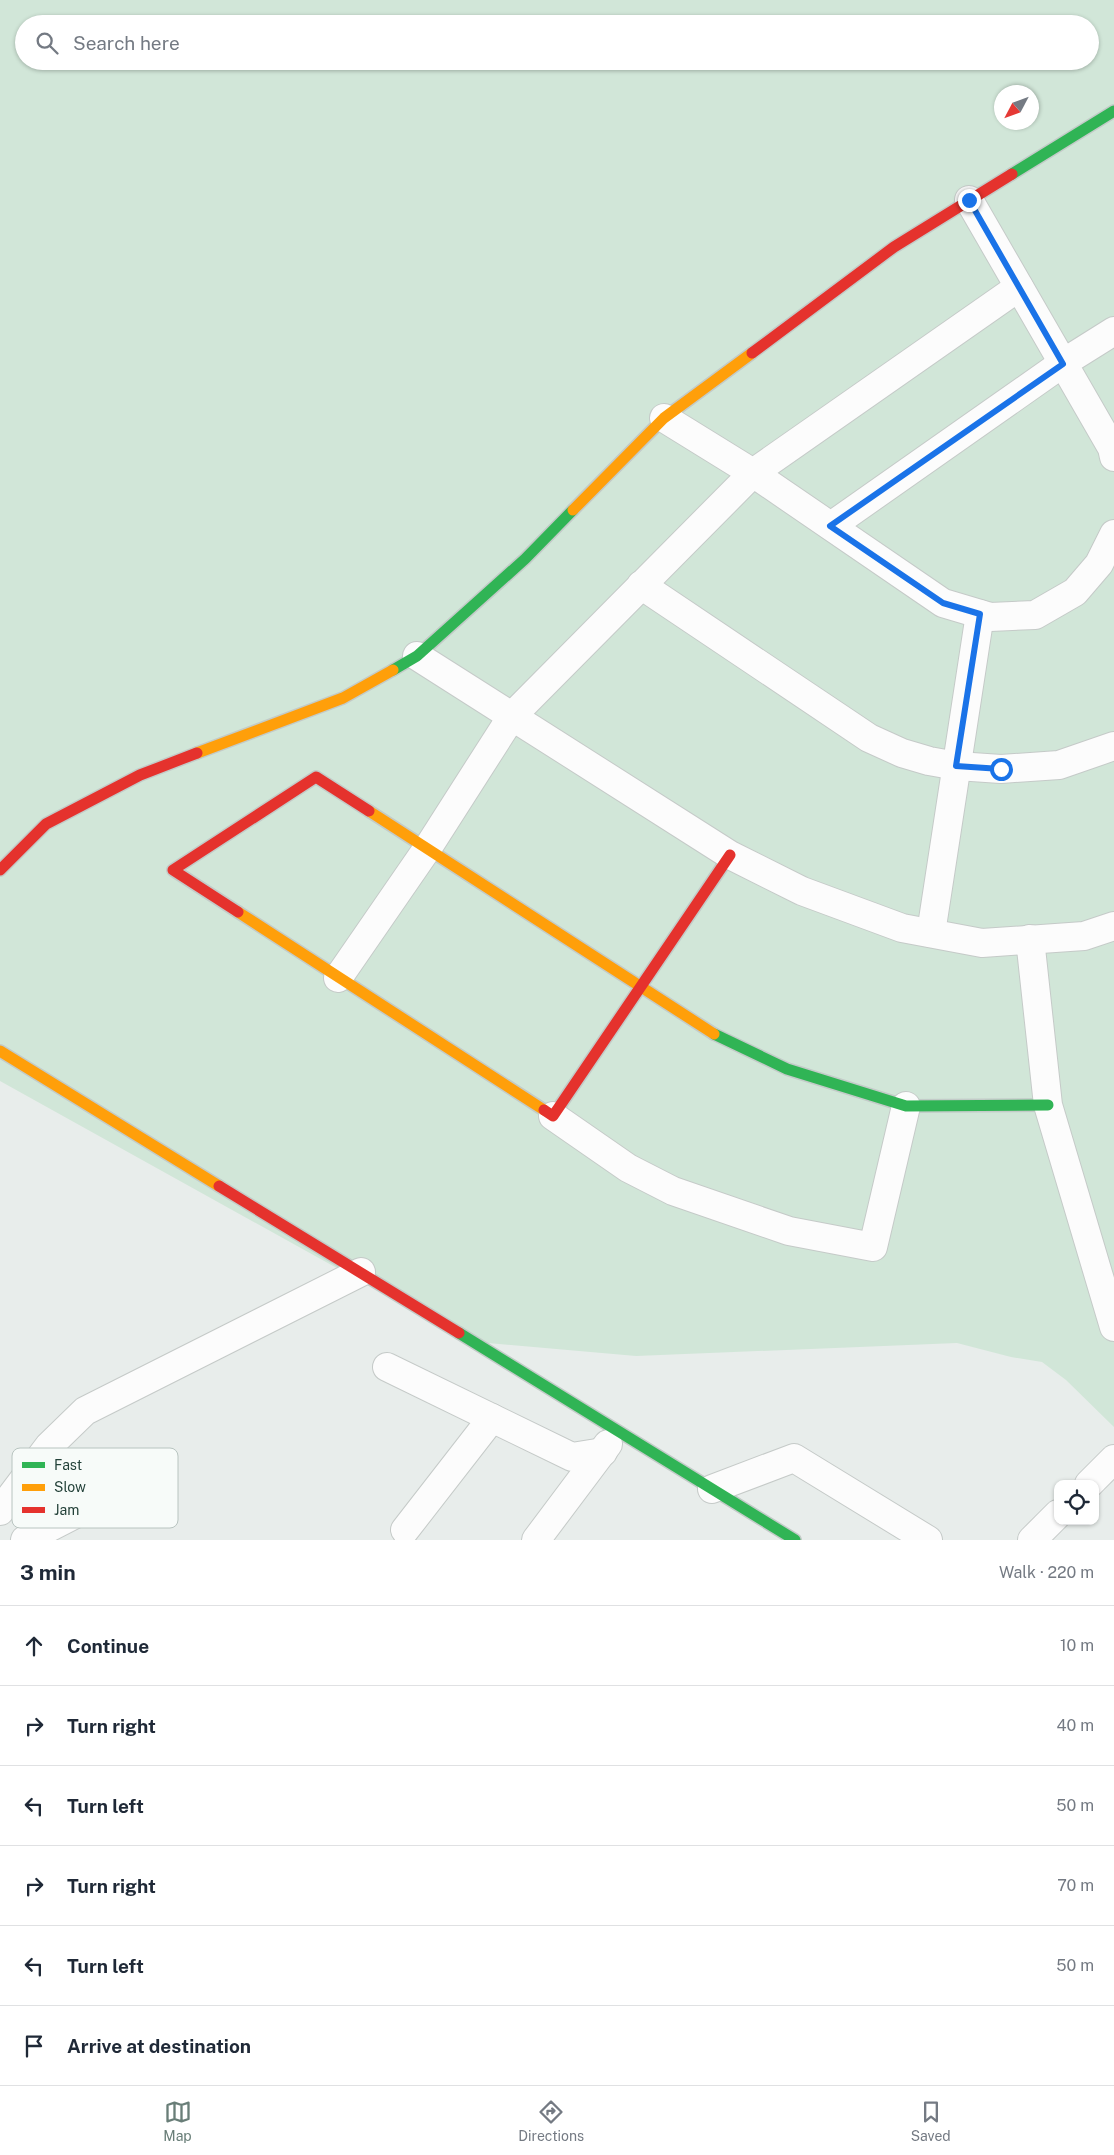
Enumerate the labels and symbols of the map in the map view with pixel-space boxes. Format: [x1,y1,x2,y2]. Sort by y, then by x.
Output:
north arrow [994,85,1039,130]
route end [958,189,981,212]
route start [990,758,1013,781]
legend [12,1448,178,1528]
text: Fast [54,1457,82,1473]
text: Slow [54,1479,86,1495]
text: Jam [54,1502,79,1518]

